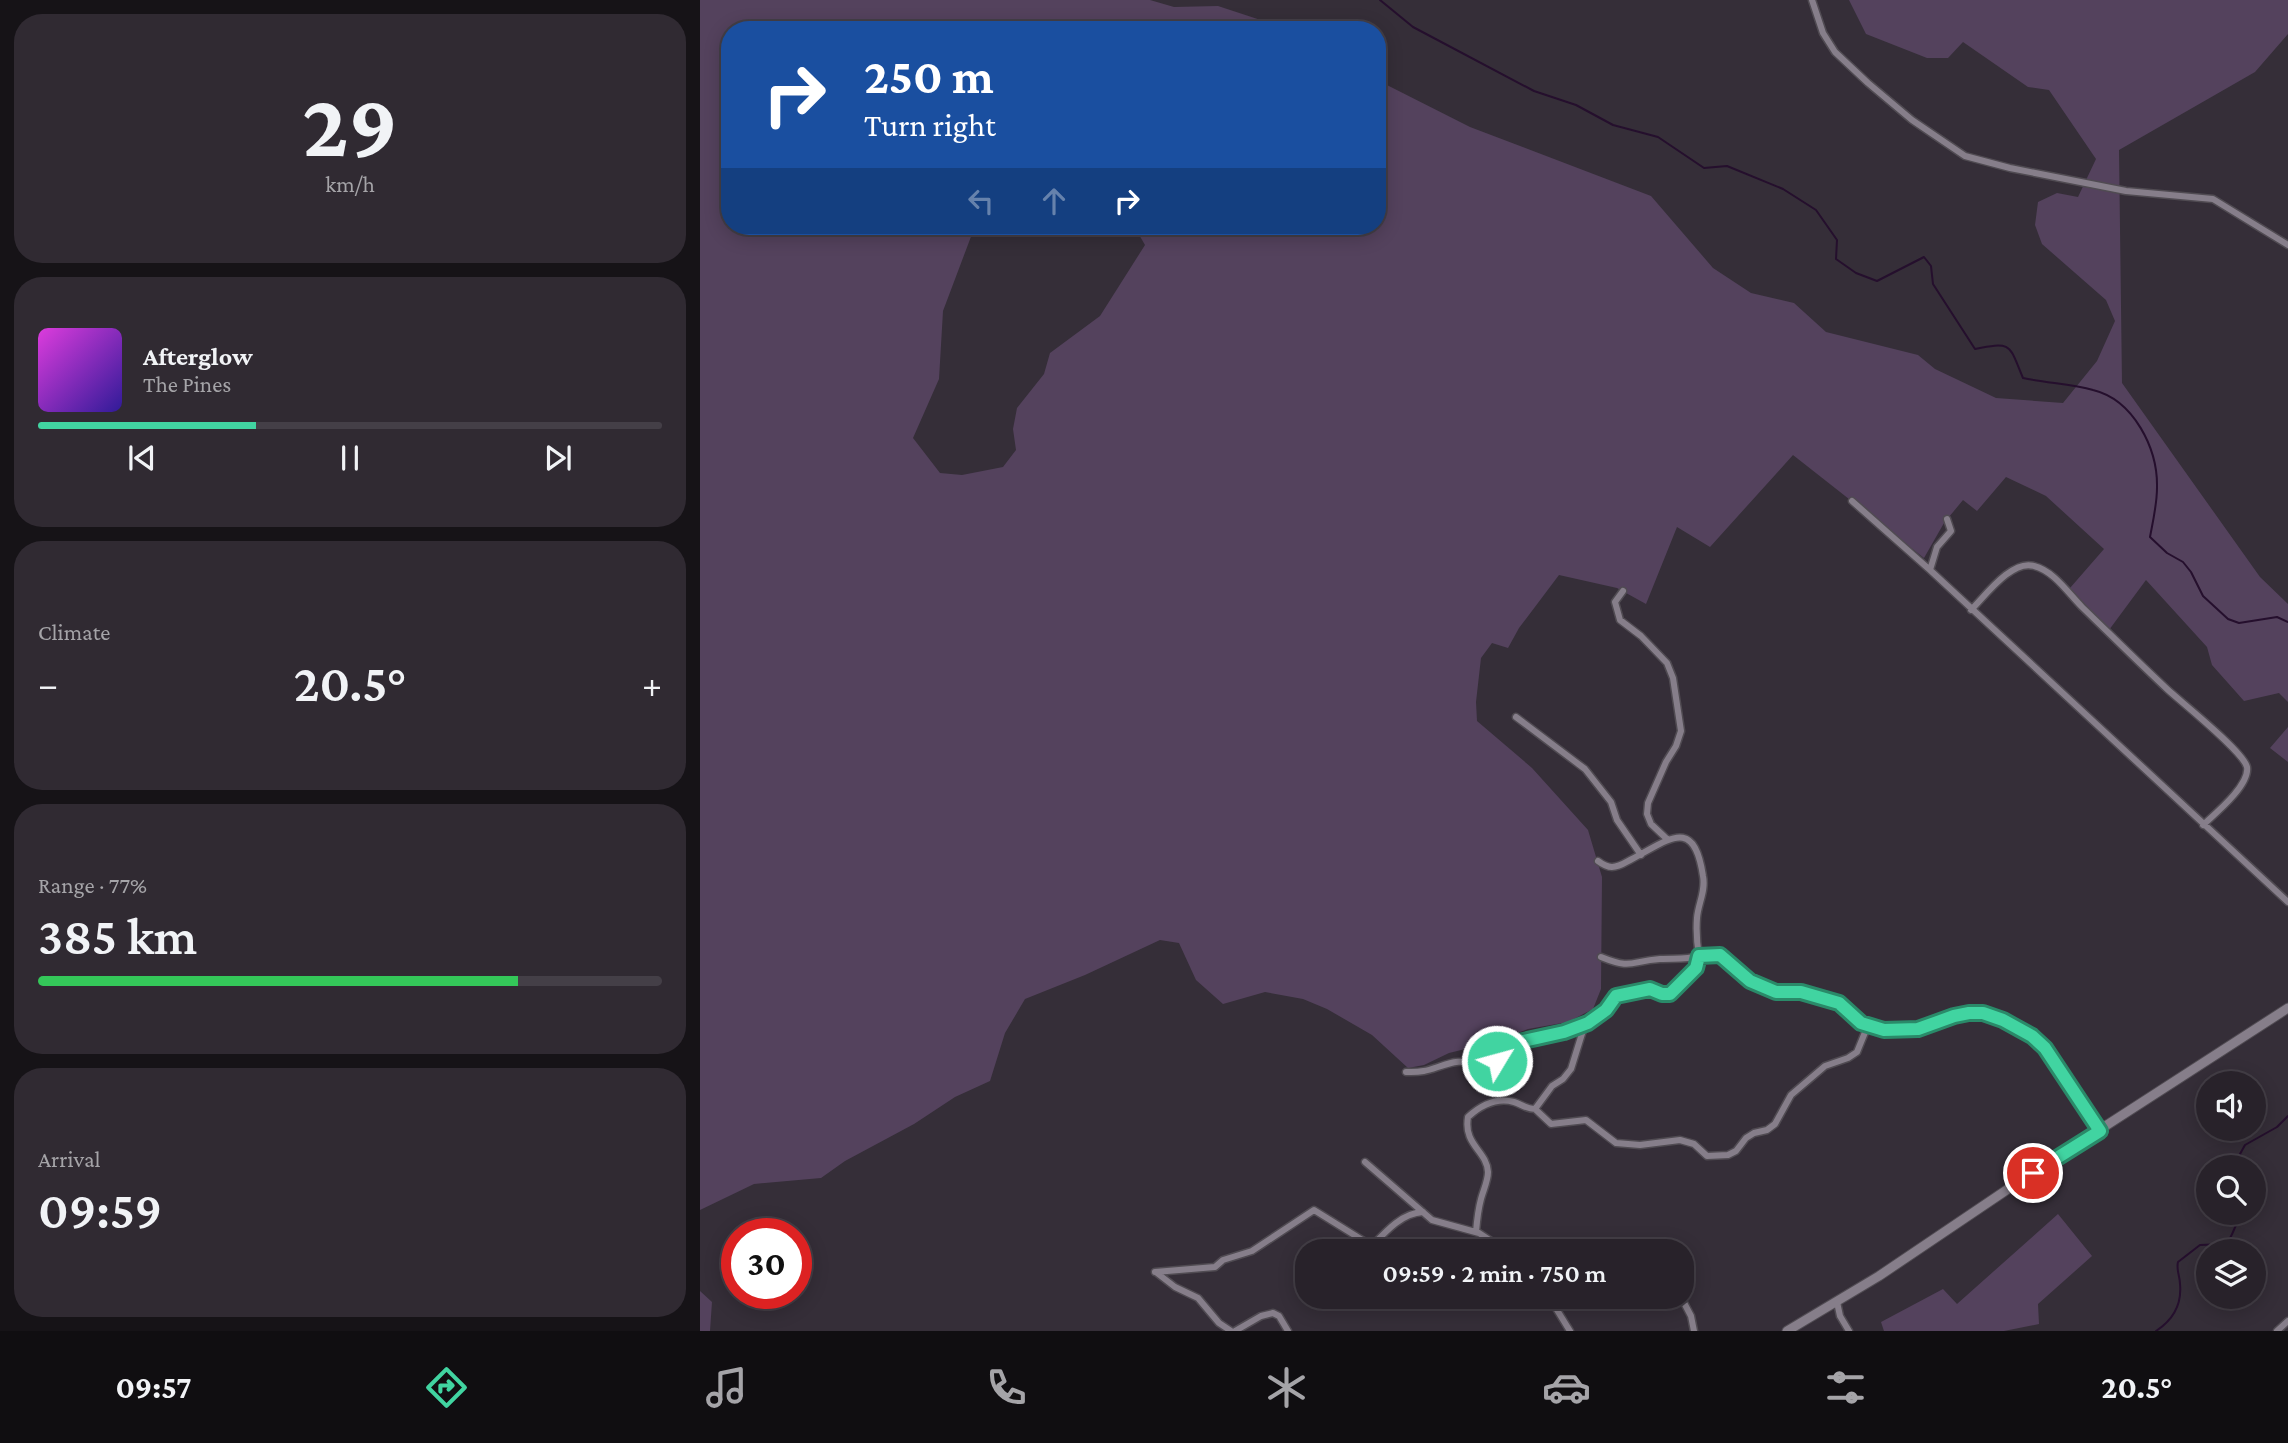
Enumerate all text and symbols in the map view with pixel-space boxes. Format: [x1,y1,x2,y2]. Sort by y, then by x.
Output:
icon: right [749,49,840,140]
text: 250 m [864,49,994,104]
text: 29 [302,74,398,176]
text: Turn right [864,107,996,143]
text: km/h [325,171,375,197]
icon: left [962,182,1000,220]
icon: ahead [1035,182,1073,220]
icon: right [1108,182,1146,220]
text: Afterglow [143,342,253,371]
text: The Pines [143,371,231,397]
icon: previous [123,439,161,477]
icon: pause [331,439,369,477]
icon: next [539,439,577,477]
text: Climate [38,619,110,645]
text: 20.5° [294,654,406,712]
text: − [38,663,58,705]
text: + [642,663,662,705]
text: Range · 77% [38,872,147,898]
text: 385 km [38,907,197,965]
position arrow [1460,1024,1534,1098]
map controls [2196,1071,2266,1309]
button: sound [2196,1071,2266,1141]
pin [2003,1143,2063,1203]
text: Arrival [38,1146,101,1172]
icon: arrive [2014,1154,2052,1192]
button: search [2196,1155,2266,1225]
text: 09:59 [38,1181,162,1239]
speed limit sign: 30 [721,1218,812,1309]
button: layers [2196,1239,2266,1309]
text: 09:59 · 2 min · 750 m [1383,1259,1606,1288]
icon: directions [422,1363,471,1412]
icon: music [702,1363,751,1412]
icon: phone [982,1363,1031,1412]
icon: climate [1262,1363,1311,1412]
icon: car [1542,1363,1591,1412]
icon: filters [1821,1363,1870,1412]
text: 09:57 [115,1369,192,1405]
text: 20.5° [2101,1369,2173,1405]

